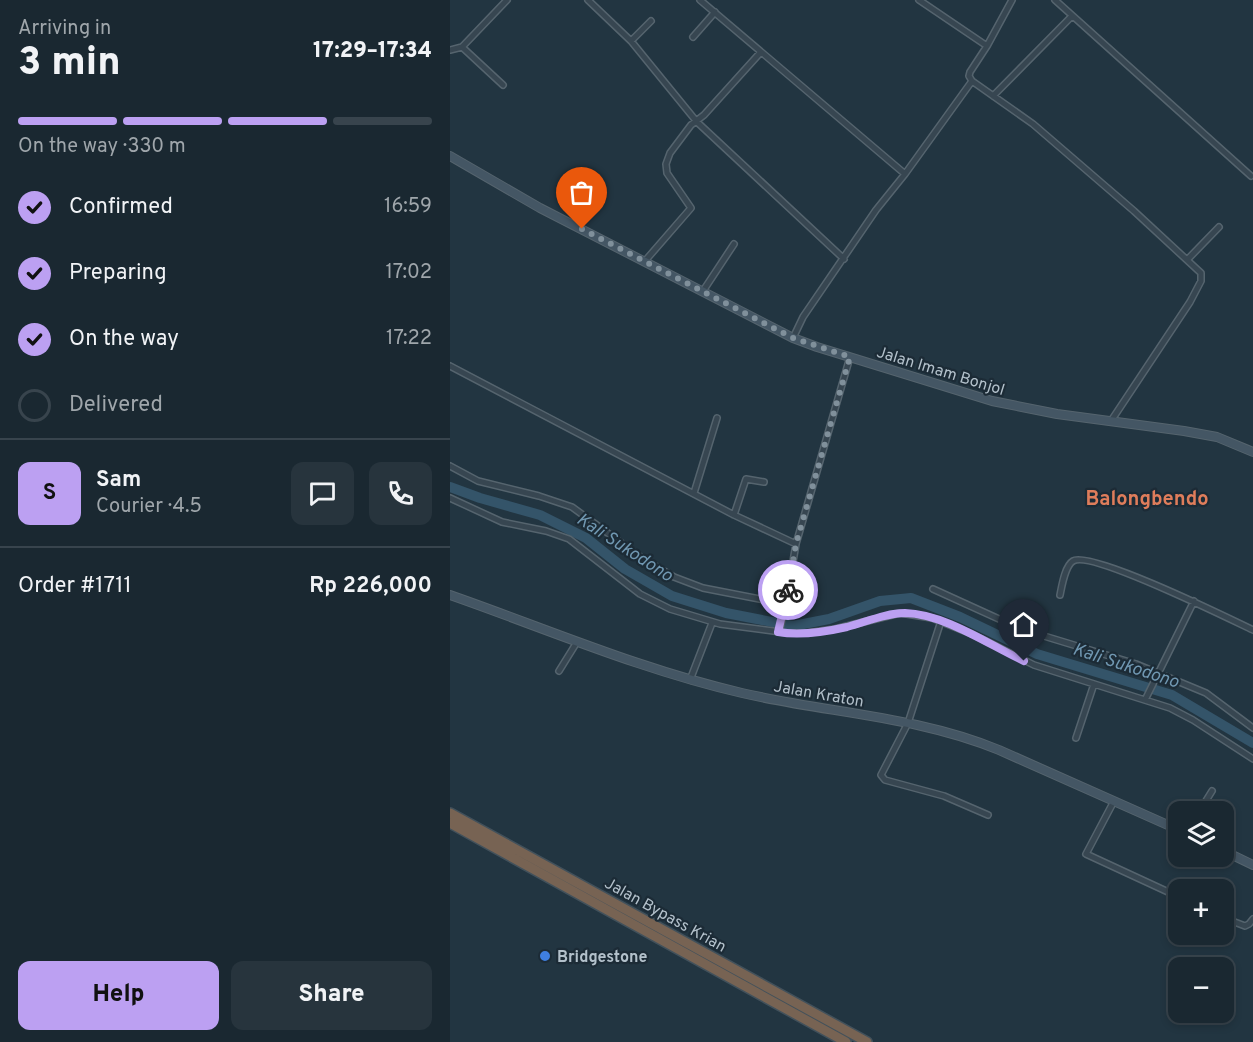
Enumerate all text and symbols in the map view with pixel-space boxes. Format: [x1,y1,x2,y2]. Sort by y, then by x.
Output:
text: Arriving in [18,16,111,42]
text: 17:29–17:34 [313,38,432,65]
text: 3 min [18,40,121,89]
text: On the way · 330 m [18,134,186,160]
pin [556,167,607,229]
icon: bag [565,176,598,209]
icon: check [18,191,51,224]
text: Confirmed [69,194,173,221]
text: 16:59 [384,194,432,220]
icon: check [18,257,51,290]
text: Preparing [69,260,167,287]
text: 17:02 [385,260,432,286]
icon: check [18,323,51,356]
text: On the way [69,326,179,353]
text: 17:22 [386,326,432,352]
street label: Jalan Imam Bonjol [874,343,1007,401]
text: Delivered [69,392,163,419]
button: chat [291,462,354,525]
button: phone [369,462,432,525]
text: Sam [96,467,141,494]
text: S [43,480,56,507]
district label: Balongbendo [1085,487,1209,513]
text: Courier · 4.5 [96,494,202,520]
water label: Kali Sukodono [572,509,677,588]
courier [758,560,818,620]
text: Order #1711 [18,573,132,600]
text: Rp 226,000 [309,573,432,600]
icon: bike [772,574,805,607]
pin [998,599,1049,661]
icon: home [1007,608,1040,641]
water label: Kali Sukodono [1070,638,1182,695]
street label: Jalan Kraton [772,677,865,713]
map controls [1168,801,1234,1023]
button: layers [1168,801,1234,867]
street label: Jalan Bypass Krian [601,874,729,958]
button: + [1168,879,1234,945]
place label: Bridgestone [557,948,648,968]
marker: Bridgestone [538,949,552,963]
button: − [1168,957,1234,1023]
button: Help [18,961,219,1030]
button: Share [231,961,432,1030]

